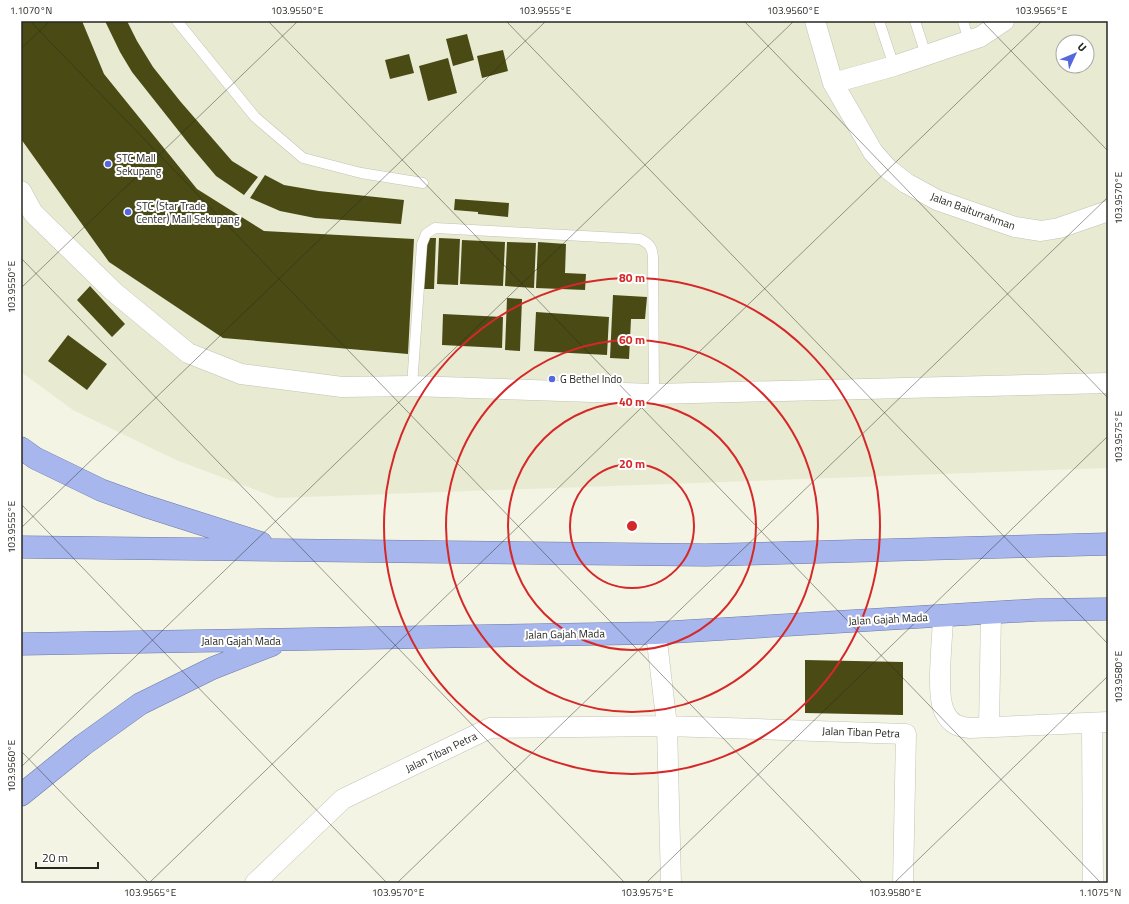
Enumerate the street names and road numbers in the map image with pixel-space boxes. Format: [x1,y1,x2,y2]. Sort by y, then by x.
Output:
street label: Jalan Baiturrahman [928,188,1018,234]
street label: Jalan Gajah Mada [848,609,929,629]
street label: Jalan Gajah Mada [525,625,605,643]
street label: Jalan Gajah Mada [201,633,281,649]
street label: Jalan Tiban Petra [822,723,901,741]
street label: Jalan Tiban Petra [402,727,480,776]

